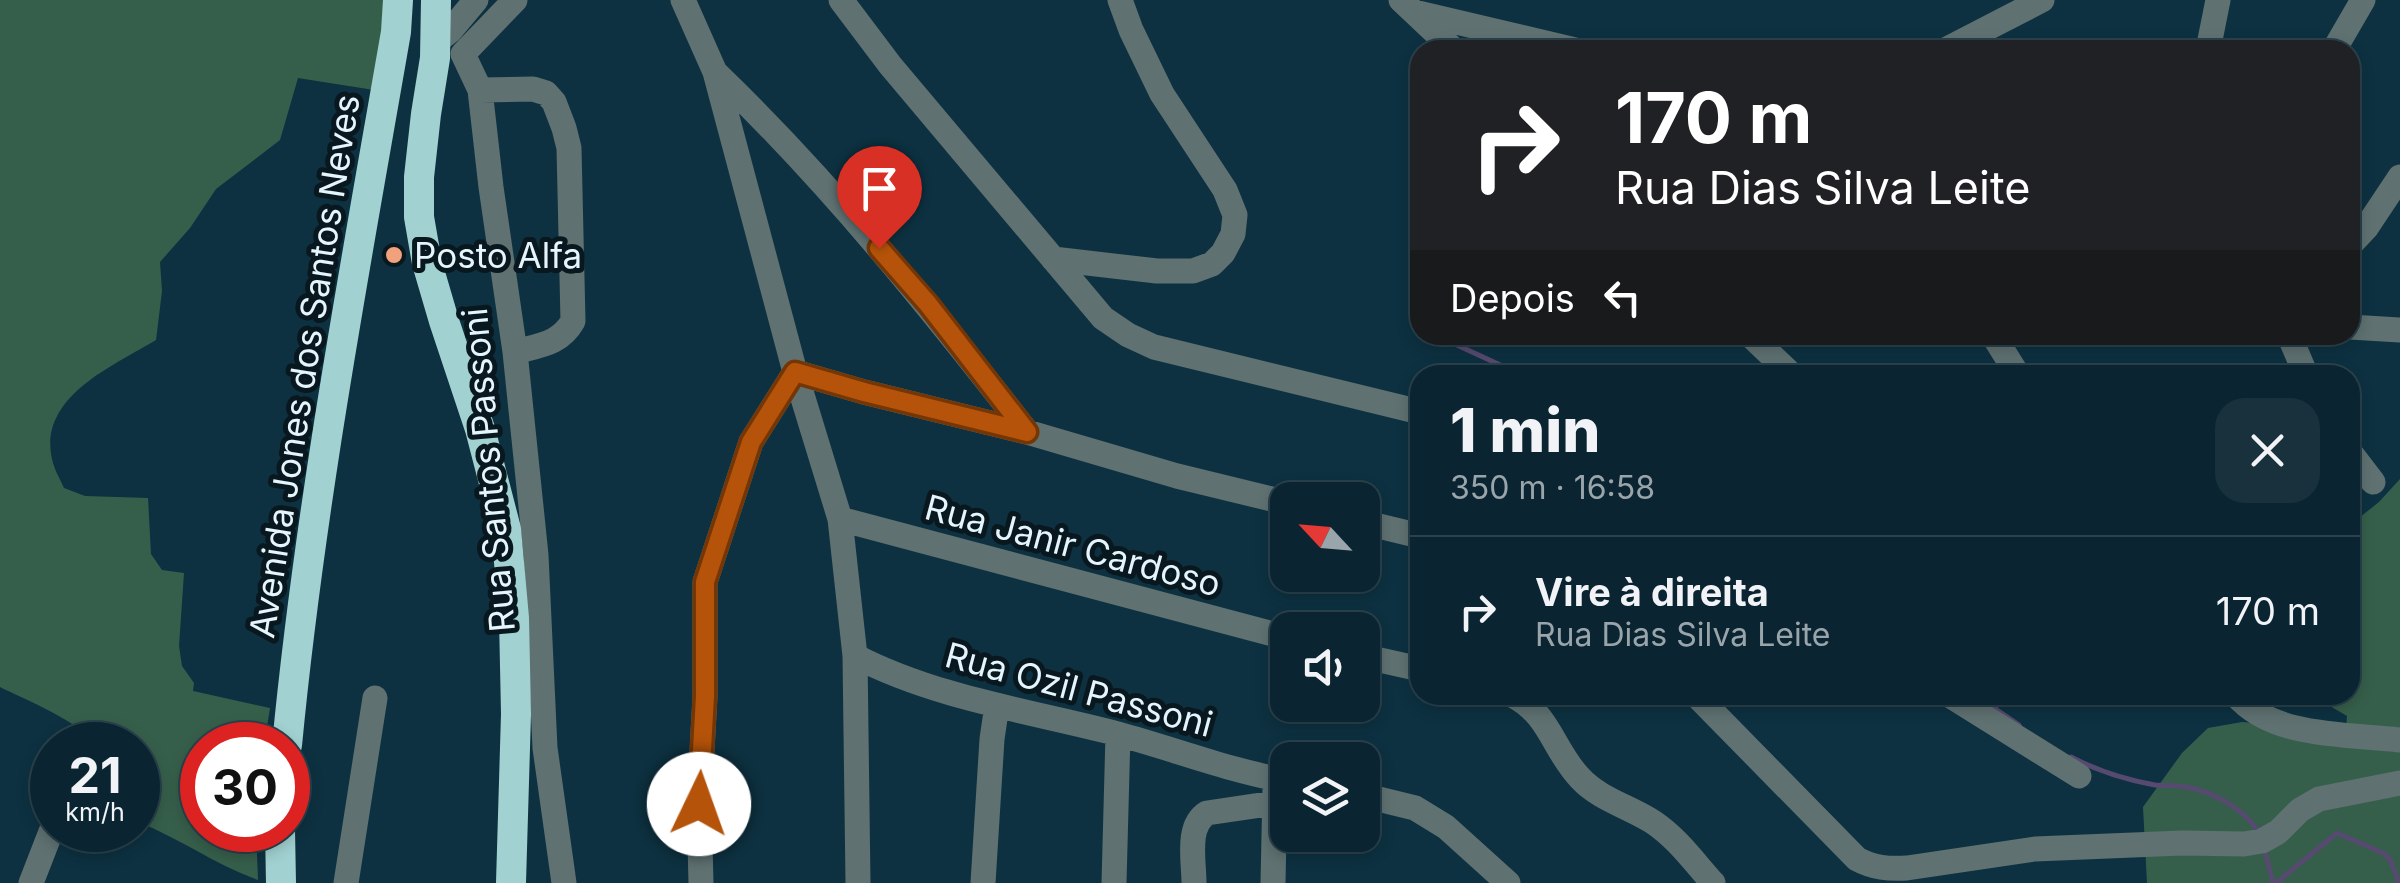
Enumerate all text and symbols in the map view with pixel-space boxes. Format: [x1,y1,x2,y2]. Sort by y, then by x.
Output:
text: 170 m [1615,75,1812,160]
icon: right [1450,80,1580,210]
street label: Avenida Jones dos Santos Neves [240,91,368,641]
pin [837,146,922,249]
text: Rua Dias Silva Leite [1615,160,2031,215]
icon: arrive [852,161,907,216]
place label: Posto Alfa [414,234,582,276]
marker: Posto Alfa [383,244,405,266]
icon: left [1595,270,1650,325]
text: Depois [1450,275,1575,321]
street label: Rua Santos Passoni [453,306,523,634]
text: 1 min [1450,394,1600,466]
button: close [2215,398,2320,503]
text: 350 m · 16:58 [1450,468,1655,507]
north arrow [1270,482,1380,592]
map controls [1270,482,1380,852]
street label: Rua Janir Cardoso [921,485,1225,605]
text: Vire à direita [1535,569,1769,615]
icon: right [1450,584,1505,639]
text: 170 m [2216,588,2320,634]
button: sound [1270,612,1380,722]
text: Rua Dias Silva Leite [1535,615,1830,654]
street label: Rua Ozil Passoni [941,633,1217,745]
speed limit sign: 30 [180,722,310,852]
button: layers [1270,742,1380,852]
text: 21 [68,745,122,805]
position arrow [647,752,751,856]
text: km/h [65,797,125,827]

